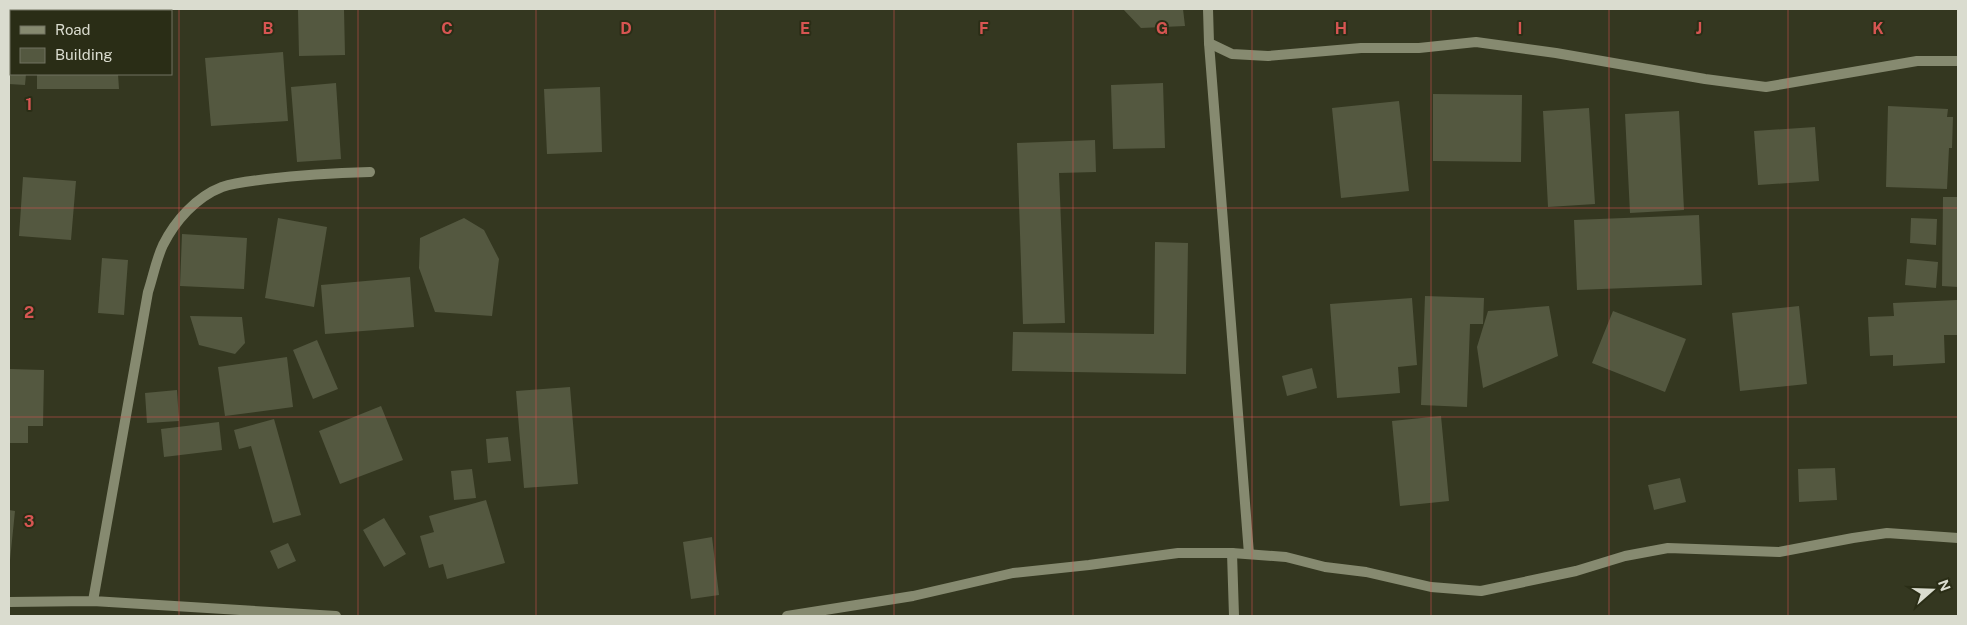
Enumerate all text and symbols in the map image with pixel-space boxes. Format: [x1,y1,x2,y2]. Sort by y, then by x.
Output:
legend [10,10,172,75]
text: B [263,19,274,38]
text: C [441,19,453,38]
text: D [620,19,632,38]
text: E [800,19,810,38]
text: F [979,19,989,38]
text: G [1156,19,1168,38]
text: H [1335,19,1347,38]
text: I [1518,19,1522,38]
text: J [1696,19,1702,38]
text: K [1872,19,1884,38]
text: Road [55,21,91,38]
text: Building [55,46,113,63]
text: 1 [26,95,32,114]
text: 2 [24,303,34,322]
text: 3 [24,512,34,531]
north arrow [1907,565,1957,615]
text: N [1935,578,1954,593]

